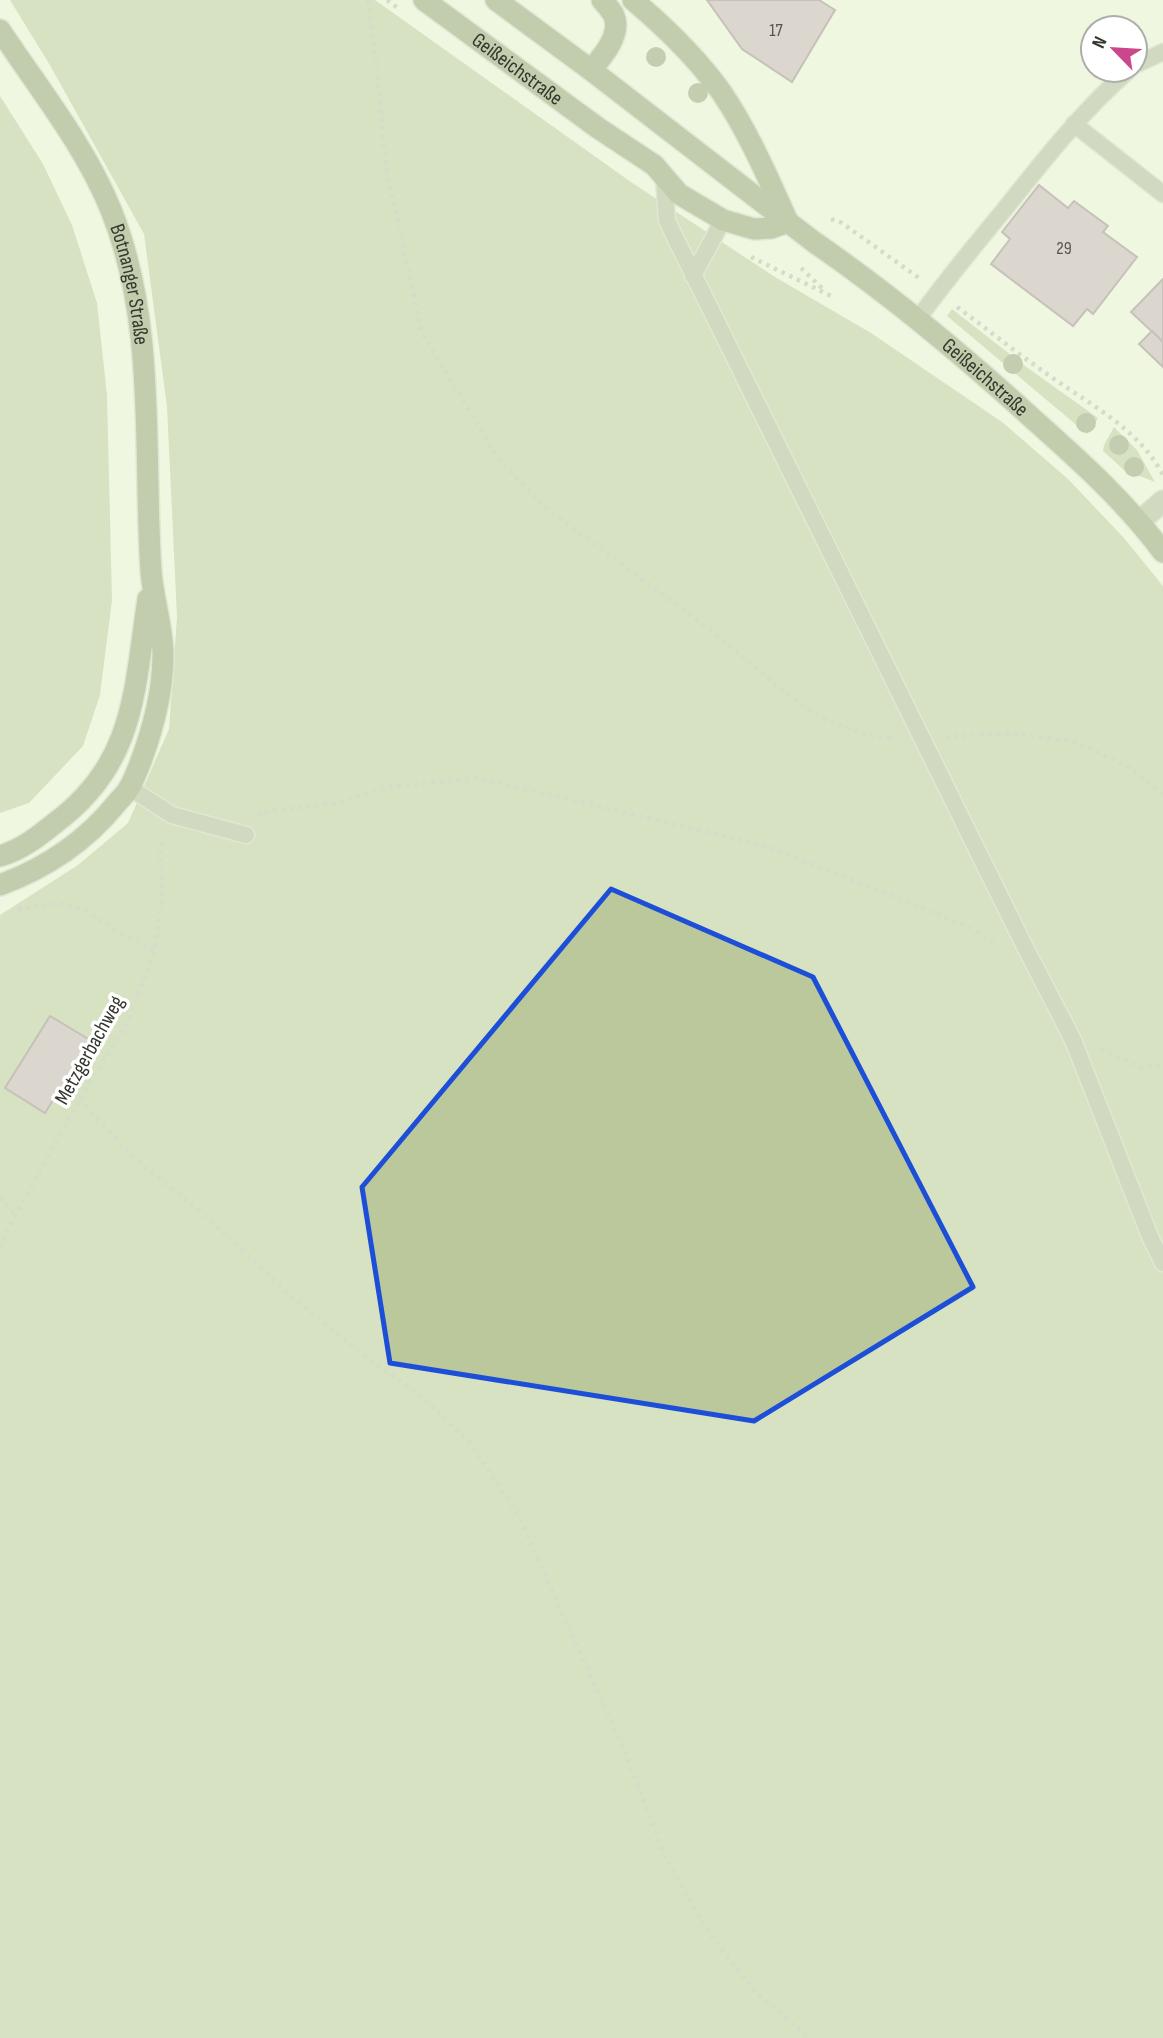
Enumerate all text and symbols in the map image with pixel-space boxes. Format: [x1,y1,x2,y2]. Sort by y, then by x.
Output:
north arrow [1079,14,1149,84]
house number: 17 [769,20,784,41]
street label: Geißeichstraße [467,28,567,111]
text: N [1087,33,1113,52]
street label: Botnanger Straße [104,221,154,346]
house number: 29 [1056,238,1072,259]
street label: Geißeichstraße [937,333,1034,422]
street label: Metzgerbachweg [49,992,130,1109]

